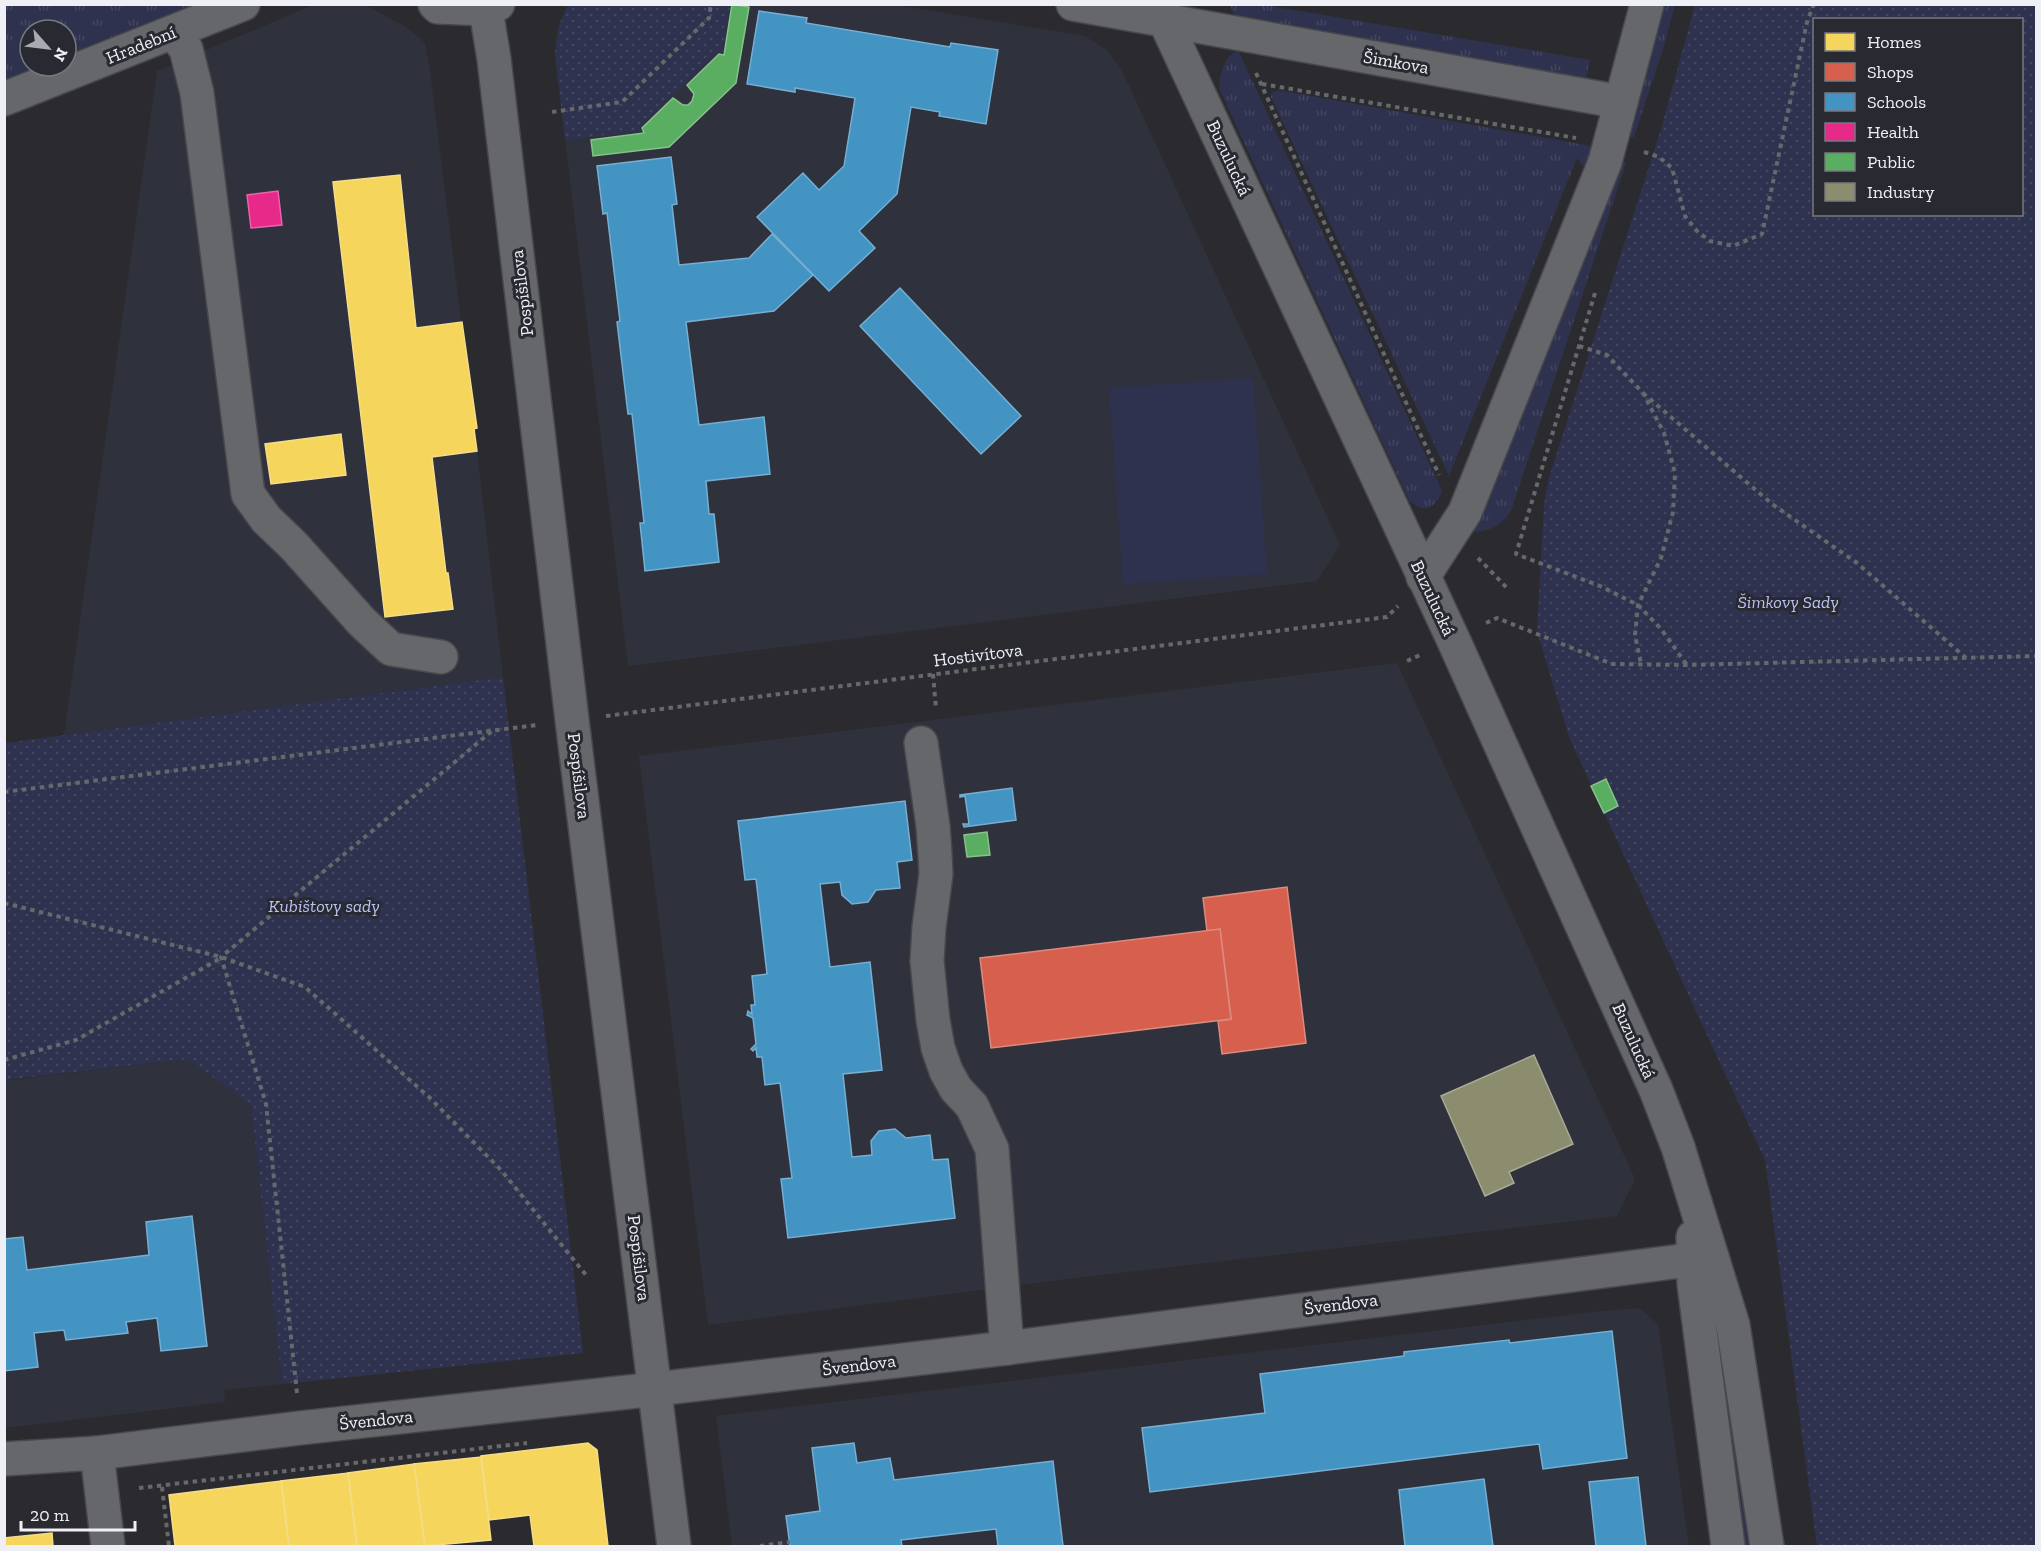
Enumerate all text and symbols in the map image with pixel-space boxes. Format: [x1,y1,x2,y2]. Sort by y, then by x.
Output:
north arrow [18,18,78,78]
legend [1813,18,2023,216]
street label: Hradební [103,21,179,69]
text: Homes [1867,31,1921,53]
text: N [50,45,72,65]
street label: Šimkova [1362,45,1431,79]
text: Shops [1867,61,1914,83]
text: Schools [1867,91,1926,113]
street label: Buzulucká [1202,117,1256,199]
text: Health [1867,121,1919,143]
text: Public [1867,151,1915,173]
text: Industry [1867,181,1935,203]
street label: Pospíšilova [506,248,538,337]
street label: Buzulucká [1406,557,1460,639]
park label: Šimkovy Sady [1737,591,1839,613]
street label: Hostivítova [932,639,1024,671]
street label: Pospíšilova [563,732,595,821]
park label: Kubištovy sady [268,895,380,917]
street label: Buzulucká [1608,1000,1661,1083]
street label: Pospíšilova [623,1214,655,1303]
street label: Švendova [1303,1289,1379,1319]
street label: Švendova [821,1350,897,1380]
street label: Švendova [338,1405,414,1435]
scale bar [21,1494,135,1532]
text: 20 m [30,1504,70,1526]

